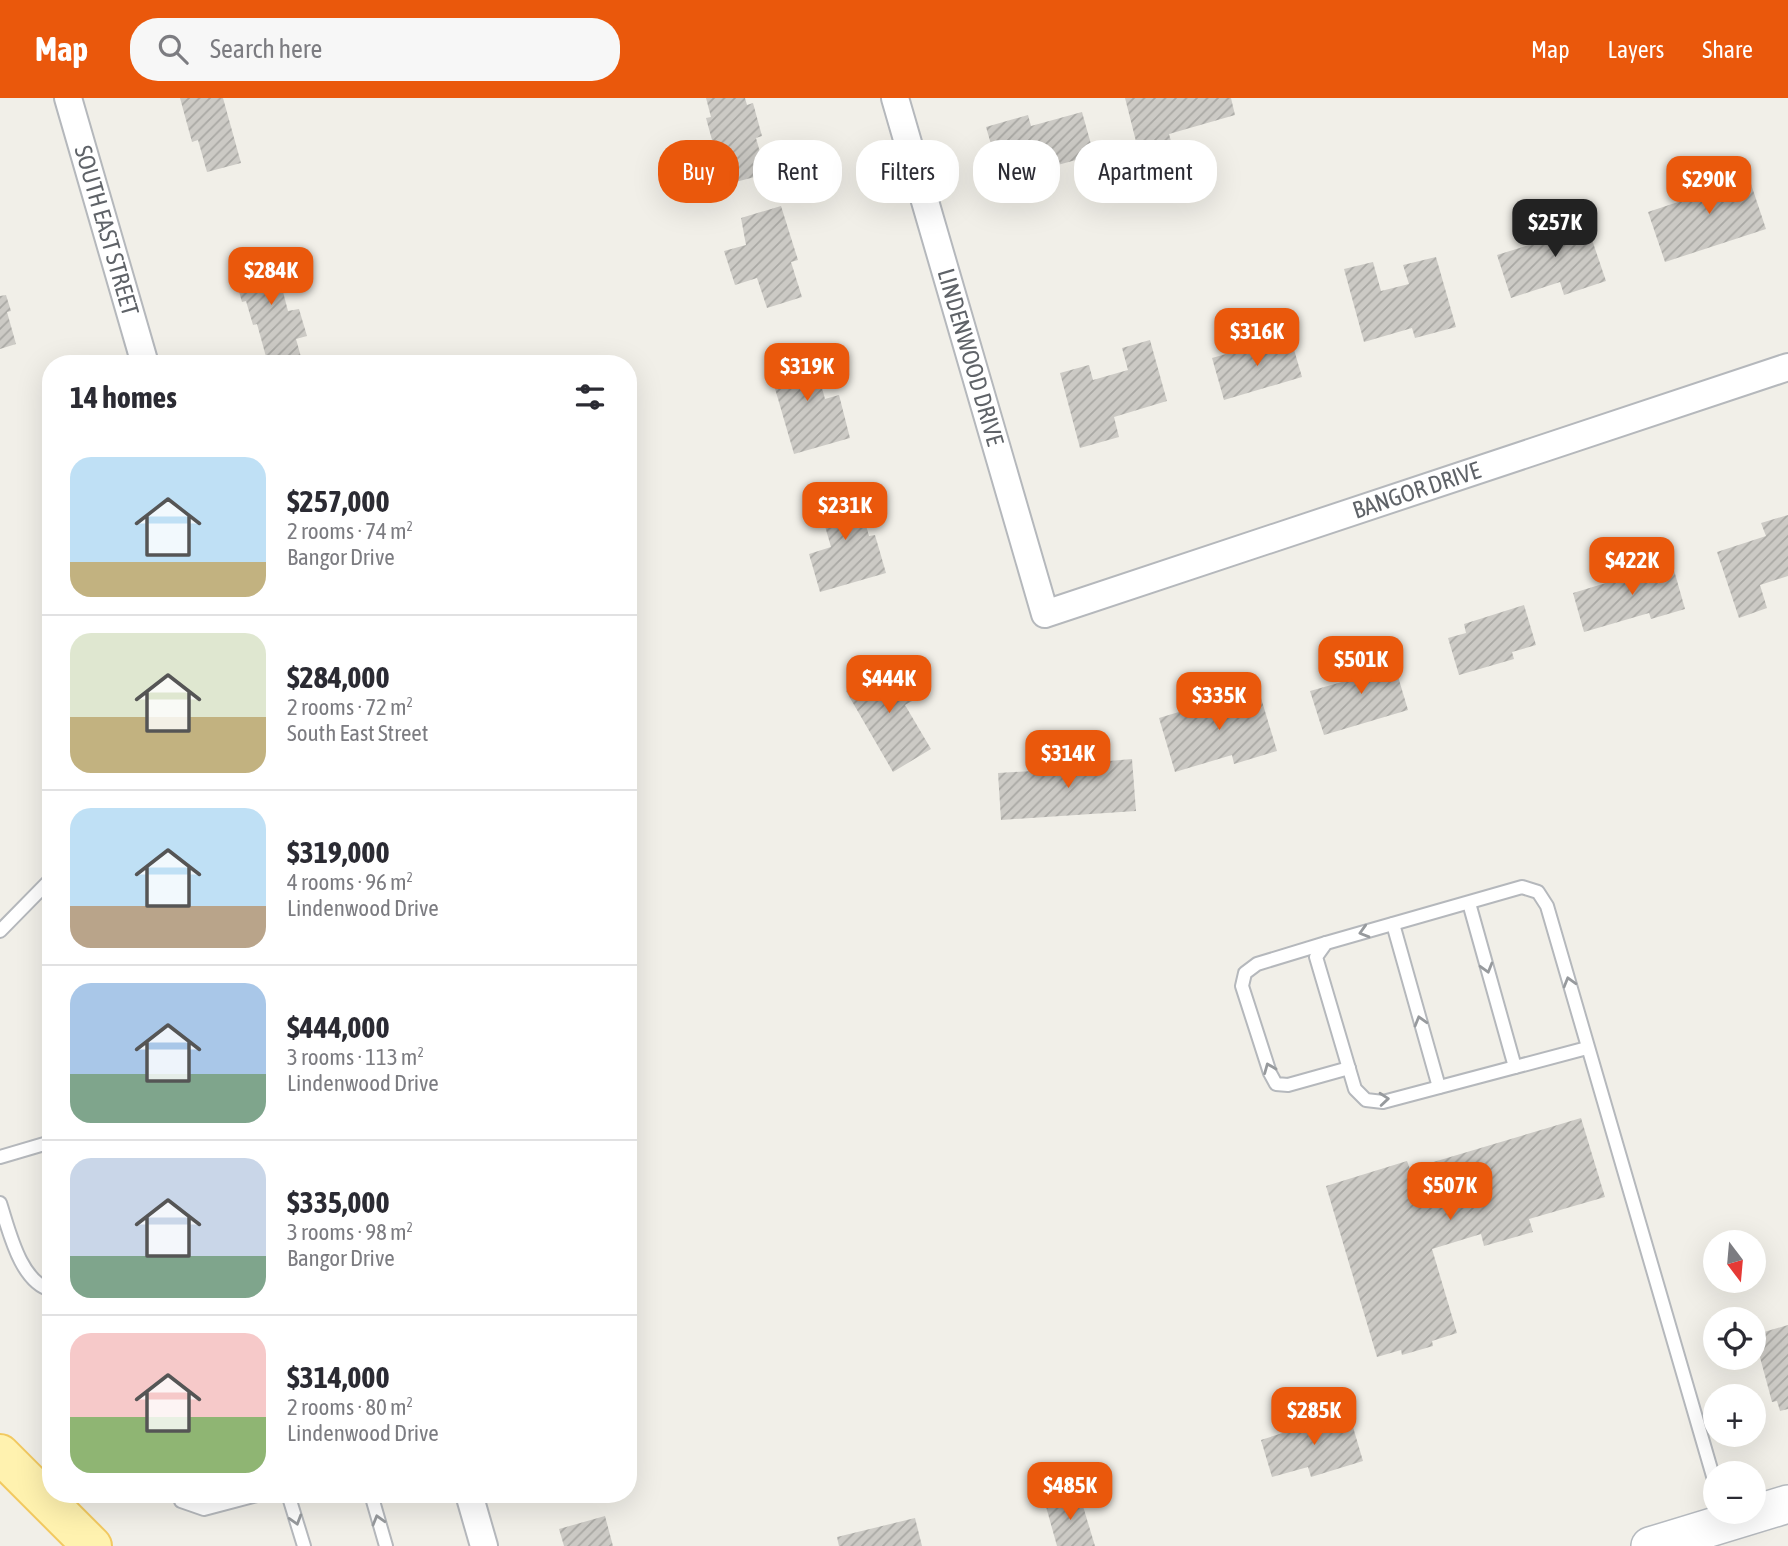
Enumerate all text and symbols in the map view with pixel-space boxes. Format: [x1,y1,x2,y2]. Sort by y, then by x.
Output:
search box [130,18,620,81]
text: Map [35,30,88,68]
icon: search [154,30,192,68]
text: Search here [210,34,322,64]
text: Map [1531,36,1570,63]
text: Layers [1608,36,1664,63]
text: Share [1702,36,1753,63]
chip: Buy [658,140,739,203]
chip: Rent [753,140,842,203]
chip: Filters [856,140,959,203]
chip: New [973,140,1060,203]
chip: Apartment [1074,140,1217,203]
street label: SOUTH EAST STREET [69,142,144,319]
pin: $290K [1660,156,1758,216]
text: $290K [1682,166,1736,192]
pin: $257K [1506,200,1604,259]
text: $257K [1528,209,1582,235]
pin: $284K [222,248,320,307]
text: $284K [244,257,298,283]
street label: LINDENWOOD DRIVE [932,265,1009,449]
pin: $316K [1208,308,1306,368]
text: $316K [1230,318,1284,344]
pin: $319K [758,344,856,403]
text: $319K [780,353,834,379]
icon: filters [571,378,609,416]
text: 14 homes [70,380,177,414]
street label: BANGOR DRIVE [1349,456,1484,524]
pin: $231K [796,482,894,542]
text: $257,000 [287,484,390,518]
icon: home [126,485,210,569]
text: $231K [818,492,872,518]
text: 2 rooms · 74 m² [287,518,413,544]
pin: $422K [1583,538,1681,597]
text: Bangor Drive [287,544,395,570]
text: $422K [1605,547,1659,573]
pin: $501K [1312,636,1410,696]
text: $501K [1334,646,1388,672]
pin: $444K [840,656,938,715]
text: $284,000 [287,660,390,694]
icon: home [126,661,210,745]
text: $444K [862,665,916,691]
pin: $335K [1170,672,1268,732]
text: $335K [1192,682,1246,708]
text: 2 rooms · 72 m² [287,694,413,720]
text: South East Street [287,720,428,746]
pin: $314K [1019,730,1117,790]
text: $314K [1041,740,1095,766]
text: $319,000 [287,835,390,869]
icon: home [126,836,210,920]
text: 4 rooms · 96 m² [287,869,413,895]
text: Lindenwood Drive [287,895,439,921]
one-way arrow [1358,924,1370,938]
one-way arrow [1479,962,1494,974]
one-way arrow [1562,976,1577,988]
text: $444,000 [287,1010,390,1044]
icon: home [126,1011,210,1095]
one-way arrow [1414,1015,1429,1027]
text: 3 rooms · 113 m² [287,1044,424,1070]
one-way arrow [1263,1063,1277,1075]
text: Lindenwood Drive [287,1070,439,1096]
one-way arrow [1379,1092,1390,1107]
pin: $507K [1401,1162,1499,1222]
text: $507K [1423,1172,1477,1198]
text: $335,000 [287,1185,390,1219]
icon: home [126,1186,210,1270]
text: 3 rooms · 98 m² [287,1219,413,1245]
north arrow [1703,1230,1766,1293]
map controls [1703,1230,1766,1524]
text: Bangor Drive [287,1245,395,1271]
button: locate [1703,1307,1766,1370]
text: $314,000 [287,1360,390,1394]
icon: home [126,1361,210,1445]
button: + [1703,1384,1766,1447]
pin: $285K [1265,1388,1363,1447]
text: 2 rooms · 80 m² [287,1394,413,1420]
text: $285K [1287,1397,1341,1423]
text: Lindenwood Drive [287,1420,439,1446]
button: − [1703,1461,1766,1524]
pin: $485K [1021,1462,1119,1522]
text: $485K [1043,1472,1097,1498]
one-way arrow [288,1514,303,1526]
one-way arrow [372,1514,387,1526]

